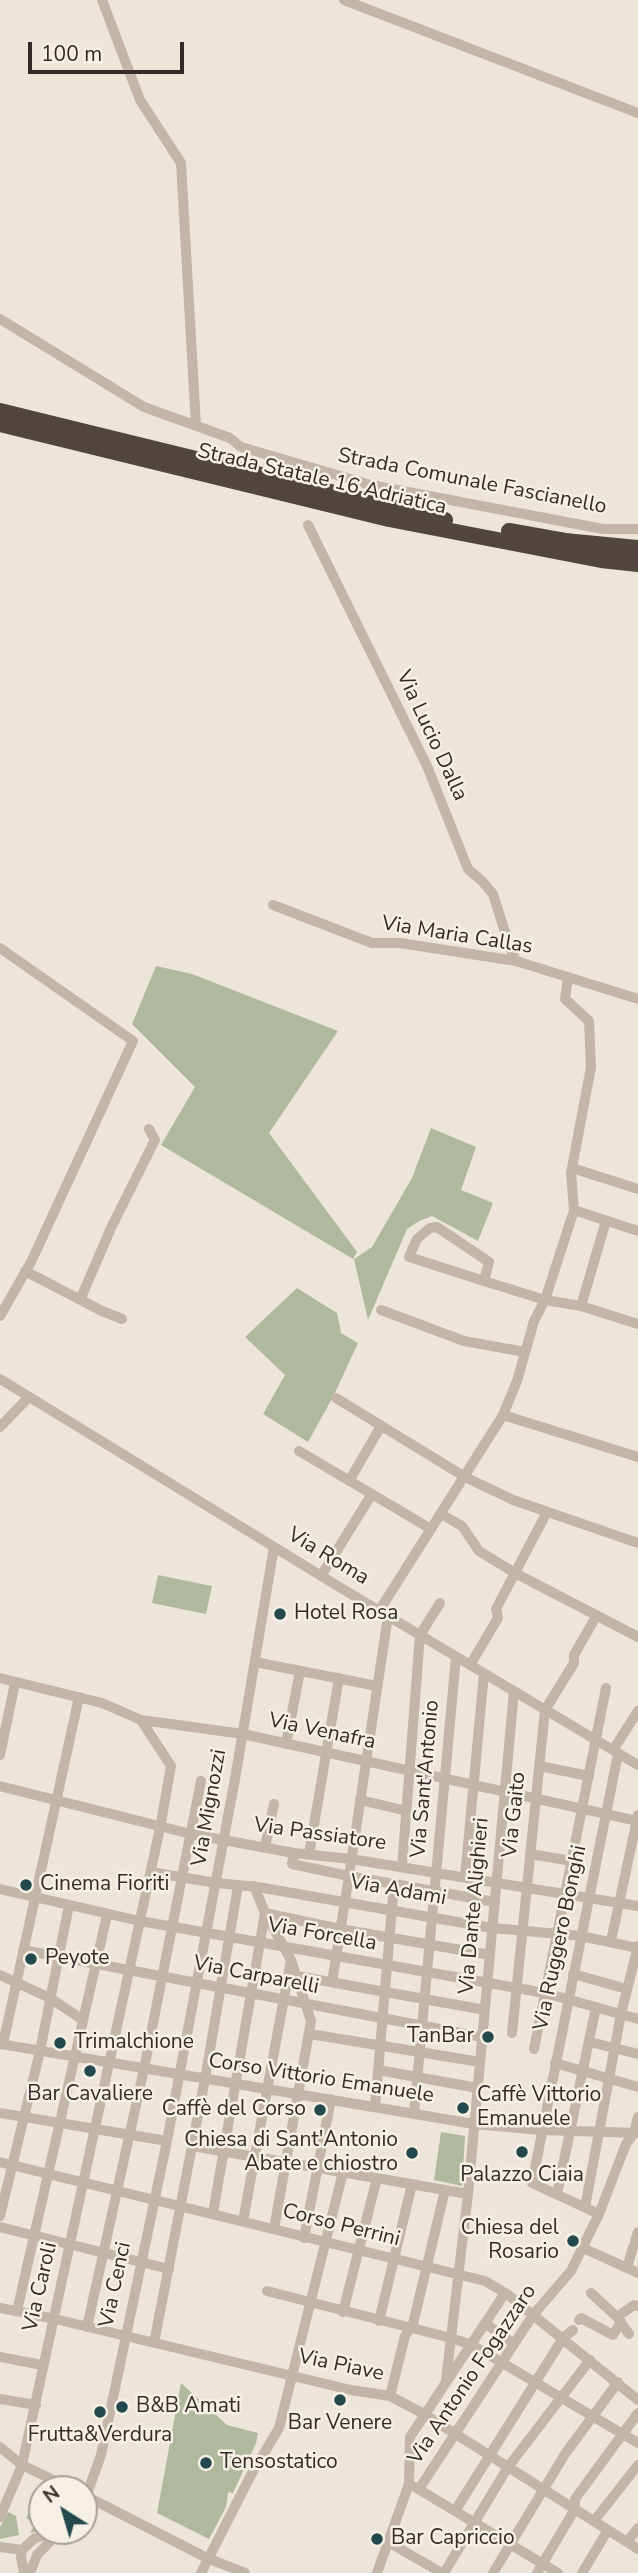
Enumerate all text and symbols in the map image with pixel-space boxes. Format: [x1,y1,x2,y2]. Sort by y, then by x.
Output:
scale bar [32,28,187,72]
text: 100 m [41,40,102,68]
street label: Strada Statale 16 Adriatica [195,439,449,521]
street label: Strada Comunale Fascianello [335,444,609,520]
street label: Via Lucio Dalla [390,667,472,805]
street label: Via Maria Callas [380,912,534,960]
street label: Via Roma [283,1523,373,1591]
place label: Hotel Rosa [294,1601,398,1627]
marker: Hotel Rosa [272,1606,288,1622]
street label: Via Sant'Antonio [407,1699,445,1859]
street label: Via Venafra [266,1708,378,1756]
street label: Via Mignozzi [187,1747,233,1869]
street label: Via Gaito [498,1771,532,1859]
street label: Via Passiatore [252,1813,388,1857]
street label: Via Dante Alighieri [455,1817,495,1995]
street label: Via Ruggero Bonghi [529,1843,593,2033]
street label: Via Adami [348,1870,448,1912]
place label: Cinema Fioriti [40,1872,169,1898]
marker: Cinema Fioriti [18,1877,34,1893]
street label: Via Forcella [266,1913,378,1957]
place label: Peyote [45,1946,109,1972]
marker: Peyote [23,1951,39,1967]
street label: Via Carparelli [191,1951,321,2001]
place label: TanBar [407,2024,474,2050]
marker: TanBar [480,2029,496,2045]
place label: Trimalchione [74,2030,194,2056]
marker: Trimalchione [52,2035,68,2051]
street label: Corso Vittorio Emanuele [206,2049,436,2109]
marker: Bar Cavaliere [82,2063,98,2079]
place label: Bar Cavaliere [27,2082,153,2108]
place label: Caffè Vittorio Emanuele [477,2083,601,2133]
place label: Caffè del Corso [162,2097,306,2123]
marker: Caffè Vittorio Emanuele [455,2100,471,2116]
marker: Caffè del Corso [312,2102,328,2118]
place label: Chiesa di Sant'Antonio Abate e chiostro [184,2128,398,2178]
marker: Palazzo Ciaia [514,2144,530,2160]
marker: Chiesa di Sant'Antonio Abate e chiostro [404,2145,420,2161]
place label: Palazzo Ciaia [460,2163,584,2189]
street label: Corso Perrini [280,2199,402,2253]
place label: Chiesa del Rosario [461,2216,559,2266]
marker: Chiesa del Rosario [565,2233,581,2249]
street label: Via Caroli [18,2240,64,2334]
street label: Via Cenci [95,2240,137,2330]
street label: Via Antonio Fogazzaro [403,2280,543,2470]
street label: Via Piave [296,2345,386,2387]
marker: Bar Venere [332,2392,348,2408]
place label: B&B Amati [136,2394,241,2420]
marker: B&B Amati [114,2399,130,2415]
marker: Frutta&Verdura [92,2404,108,2420]
place label: Bar Venere [288,2411,392,2437]
place label: Frutta&Verdura [28,2423,172,2449]
place label: Tensostatico [220,2450,338,2476]
marker: Tensostatico [198,2455,214,2471]
north arrow [28,2475,98,2545]
text: N [38,2480,65,2509]
place label: Bar Capriccio [391,2526,515,2552]
marker: Bar Capriccio [369,2531,385,2547]

